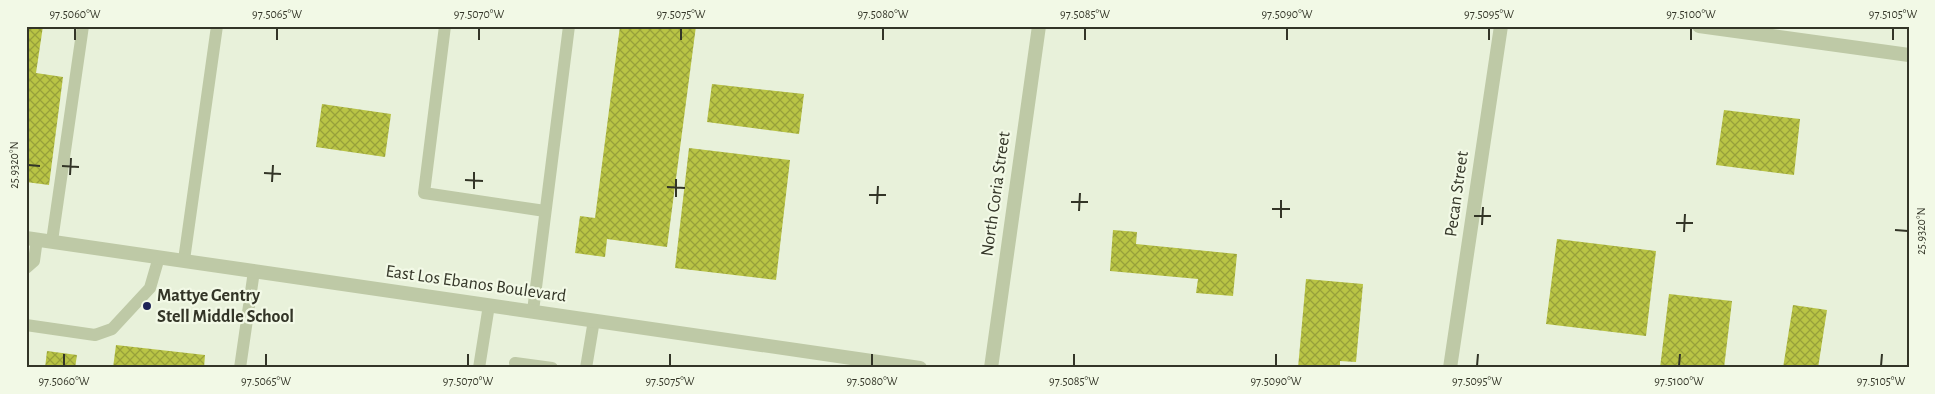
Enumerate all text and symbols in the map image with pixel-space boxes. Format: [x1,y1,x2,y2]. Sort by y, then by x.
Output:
text: 97.5060°W [49,8,101,20]
text: 97.5065°W [252,8,302,20]
text: 97.5070°W [454,8,505,20]
text: 97.5075°W [656,8,706,20]
text: 97.5080°W [857,8,909,20]
text: 97.5085°W [1060,8,1110,20]
text: 97.5090°W [1261,8,1313,20]
text: 97.5095°W [1464,8,1514,20]
text: 97.5100°W [1666,8,1716,20]
text: 97.5105°W [1869,8,1917,20]
street label: North Coria Street [978,130,1014,258]
text: 25.9320°N [8,141,20,189]
street label: Pecan Street [1442,150,1472,238]
text: 25.9320°N [1915,207,1927,255]
street label: East Los Ebanos Boulevard [384,262,568,306]
place label: Mattye Gentry Stell Middle School [157,287,294,326]
marker: Mattye Gentry Stell Middle School [141,300,153,312]
text: 97.5060°W [38,375,90,387]
text: 97.5065°W [241,375,291,387]
text: 97.5070°W [443,375,494,387]
text: 97.5075°W [645,375,695,387]
text: 97.5080°W [846,375,898,387]
text: 97.5085°W [1049,375,1099,387]
text: 97.5090°W [1250,375,1302,387]
text: 97.5095°W [1452,375,1502,387]
text: 97.5100°W [1654,375,1704,387]
text: 97.5105°W [1857,375,1905,387]

